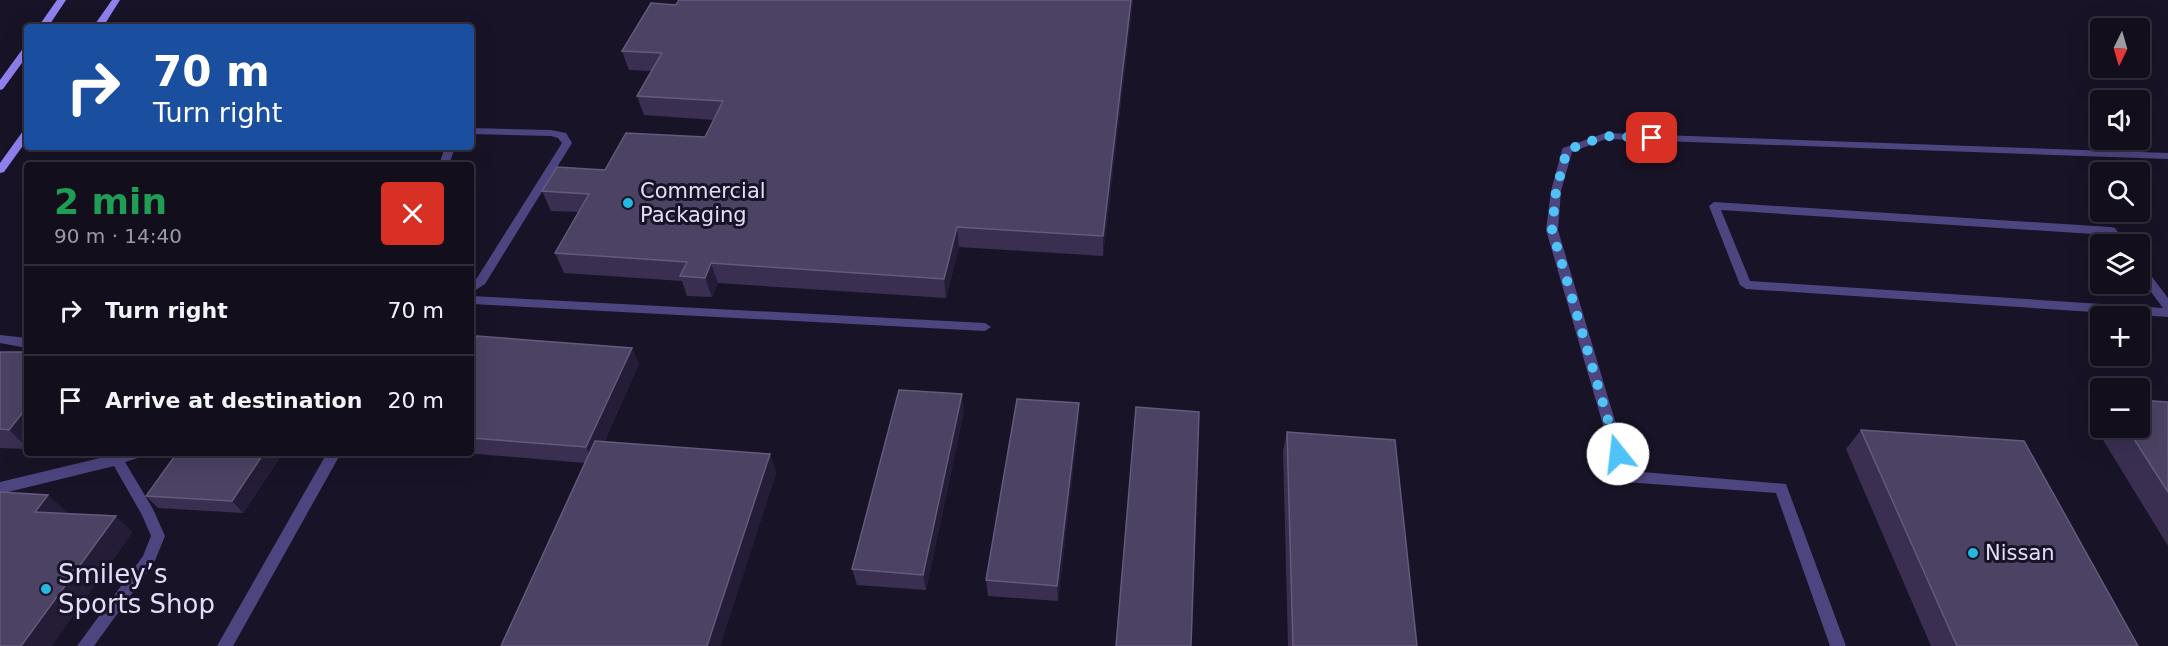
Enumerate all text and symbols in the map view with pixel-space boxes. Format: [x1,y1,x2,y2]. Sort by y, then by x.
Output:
north arrow [2090,18,2150,78]
map controls [2090,18,2150,438]
text: 70 m [153,47,270,96]
icon: right [54,48,132,126]
button: sound [2090,90,2150,150]
text: Turn right [153,97,282,128]
pin [1626,112,1677,163]
icon: arrive [1635,121,1668,154]
button: search [2090,162,2150,222]
place label: Commercial Packaging [640,179,766,227]
text: 2 min [54,181,167,222]
button: close [381,182,444,245]
marker: Commercial Packaging [621,196,635,210]
text: 90 m · 14:40 [54,224,182,248]
button: layers [2090,234,2150,294]
icon: right [54,294,87,327]
text: Turn right [105,298,228,323]
text: 70 m [388,298,444,323]
button: + [2090,306,2150,366]
button: − [2090,378,2150,438]
icon: arrive [54,384,87,417]
text: Arrive at destination [105,388,362,413]
text: 20 m [388,388,444,413]
position arrow [1586,422,1650,486]
place label: Nissan [1985,541,2055,565]
marker: Nissan [1966,546,1980,560]
place label: Smiley’s Sports Shop [58,559,215,619]
marker: Smiley’s Sports Shop [39,582,53,596]

